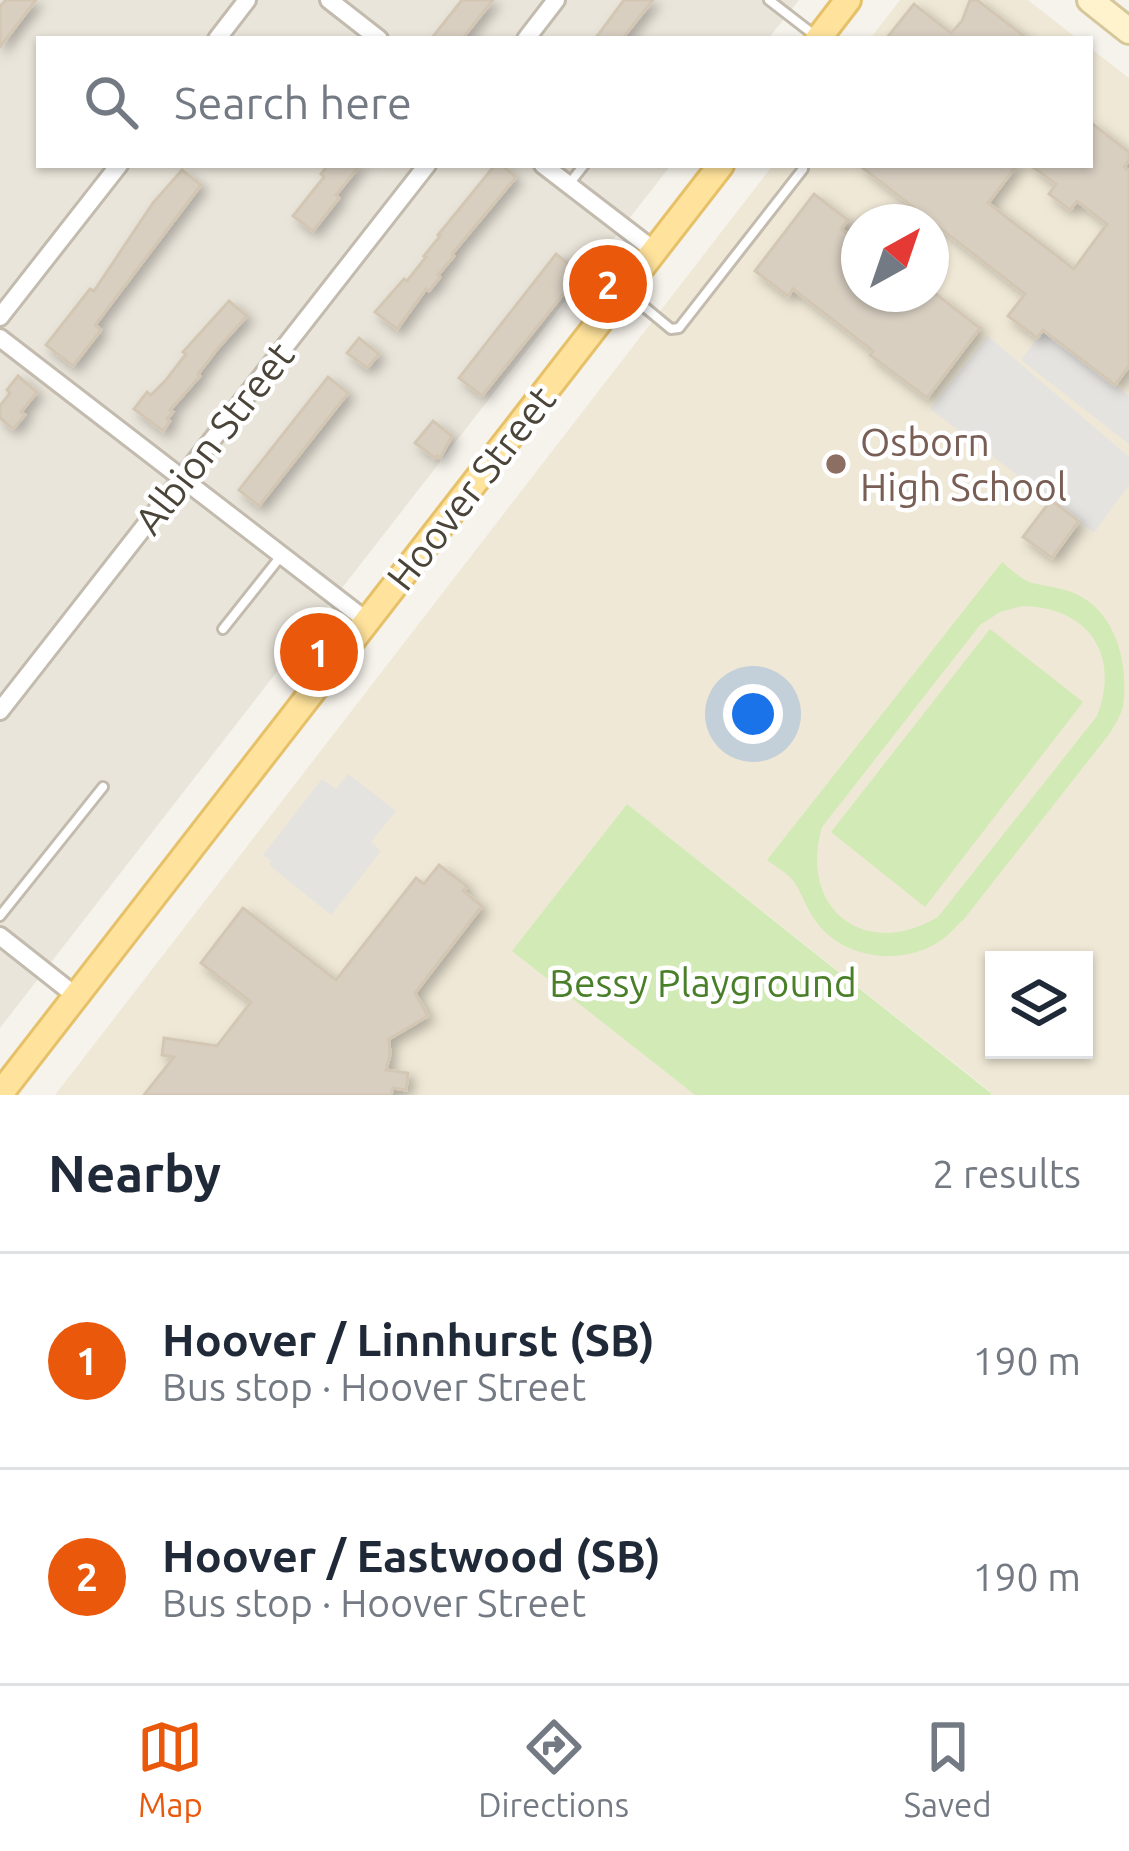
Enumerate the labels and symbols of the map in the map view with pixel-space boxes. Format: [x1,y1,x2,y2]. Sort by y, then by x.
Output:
north arrow [841,204,949,312]
pin: 2 [569,239,647,329]
street label: Albion Street [126,334,302,542]
street label: Hoover Street [378,378,563,598]
place label: Osborn High School [860,420,1067,508]
marker: Osborn High School [823,451,849,477]
pin: 1 [280,607,358,697]
your location [723,684,783,744]
park label: Bessy Playground [549,961,857,1004]

